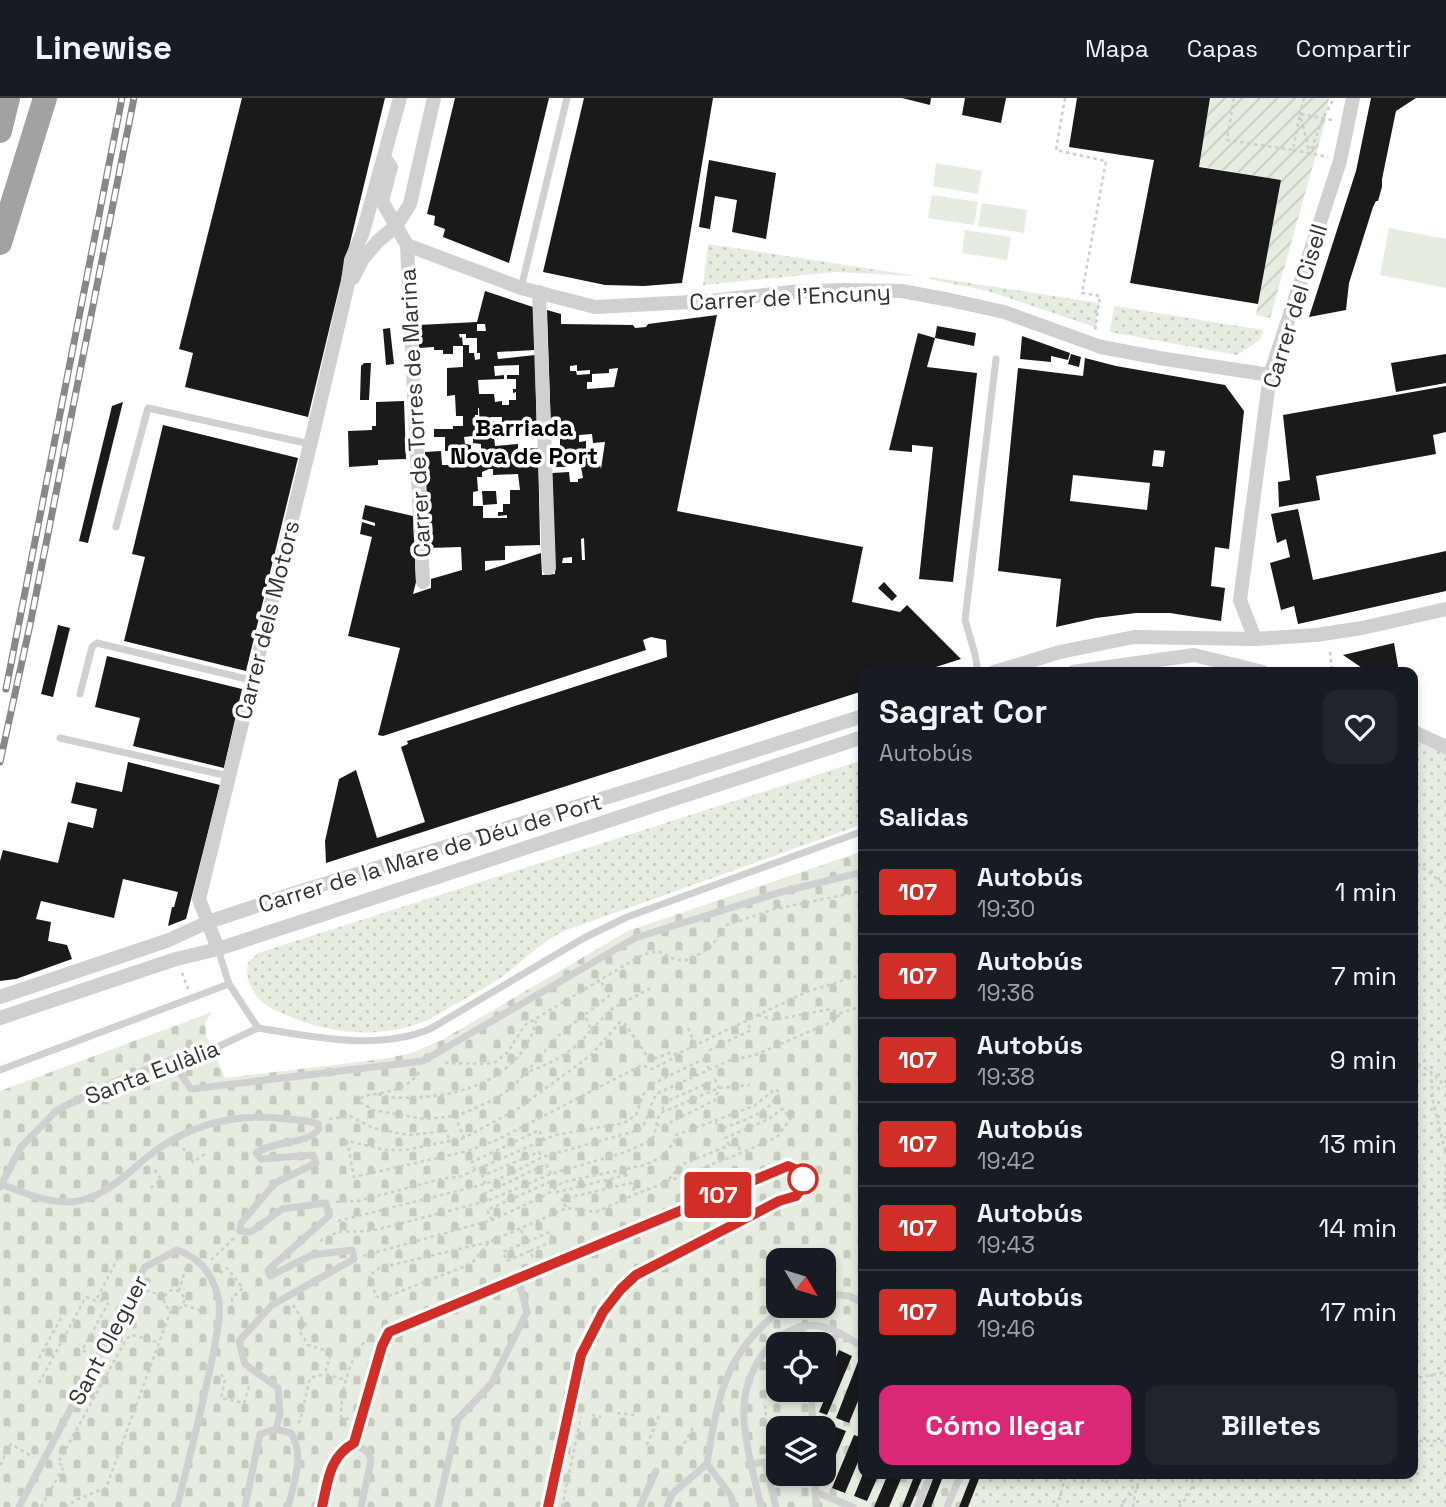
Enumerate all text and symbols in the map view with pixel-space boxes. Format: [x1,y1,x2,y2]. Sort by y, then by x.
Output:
text: Linewise [35,27,172,69]
text: Mapa [1085,33,1149,64]
text: Capas [1187,33,1258,64]
text: Compartir [1296,33,1411,64]
street label: Carrer del Cisell [1256,220,1334,392]
street label: Carrer de Torres de Marina [392,267,438,559]
street label: Carrer de l'Encuny [688,277,892,317]
district label: Barriada Nova de Port [450,412,598,471]
street label: Carrer dels Motors [228,517,306,723]
button: heart [1323,690,1397,764]
text: Sagrat Cor [879,691,1047,733]
text: Autobús [879,738,973,768]
street label: Carrer de la Mare de Déu de Port [255,786,605,920]
text: Salidas [879,800,969,834]
text: Autobús [977,860,1083,894]
text: 1 min [1335,875,1397,909]
text: 107 [898,876,937,907]
text: 19:30 [977,894,1035,924]
text: Autobús [977,944,1083,978]
text: 7 min [1331,959,1397,993]
text: 107 [898,960,937,991]
text: 19:36 [977,978,1034,1008]
text: Autobús [977,1028,1083,1062]
street label: Santa Eulàlia [81,1033,223,1111]
text: 9 min [1330,1043,1397,1077]
text: 107 [898,1044,937,1075]
text: 19:38 [977,1062,1035,1092]
text: Autobús [977,1112,1083,1146]
text: 13 min [1319,1127,1397,1161]
text: 107 [898,1128,937,1159]
text: 19:42 [977,1146,1035,1176]
unlabelled marker [788,1164,818,1194]
line badge: 107 [678,1172,758,1218]
text: 107 [698,1179,738,1210]
text: Autobús [977,1196,1083,1230]
text: 14 min [1319,1211,1397,1245]
text: 107 [898,1212,937,1243]
text: 19:43 [977,1230,1035,1260]
north arrow [766,1248,836,1318]
map controls [766,1248,836,1486]
street label: Sant Oleguer [61,1270,155,1410]
text: Autobús [977,1280,1083,1314]
text: 17 min [1320,1295,1397,1329]
text: 107 [898,1296,937,1327]
text: 19:46 [977,1314,1035,1344]
button: locate [766,1332,836,1402]
button: Cómo llegar [879,1385,1131,1465]
button: Billetes [1145,1385,1397,1465]
button: layers [766,1416,836,1486]

